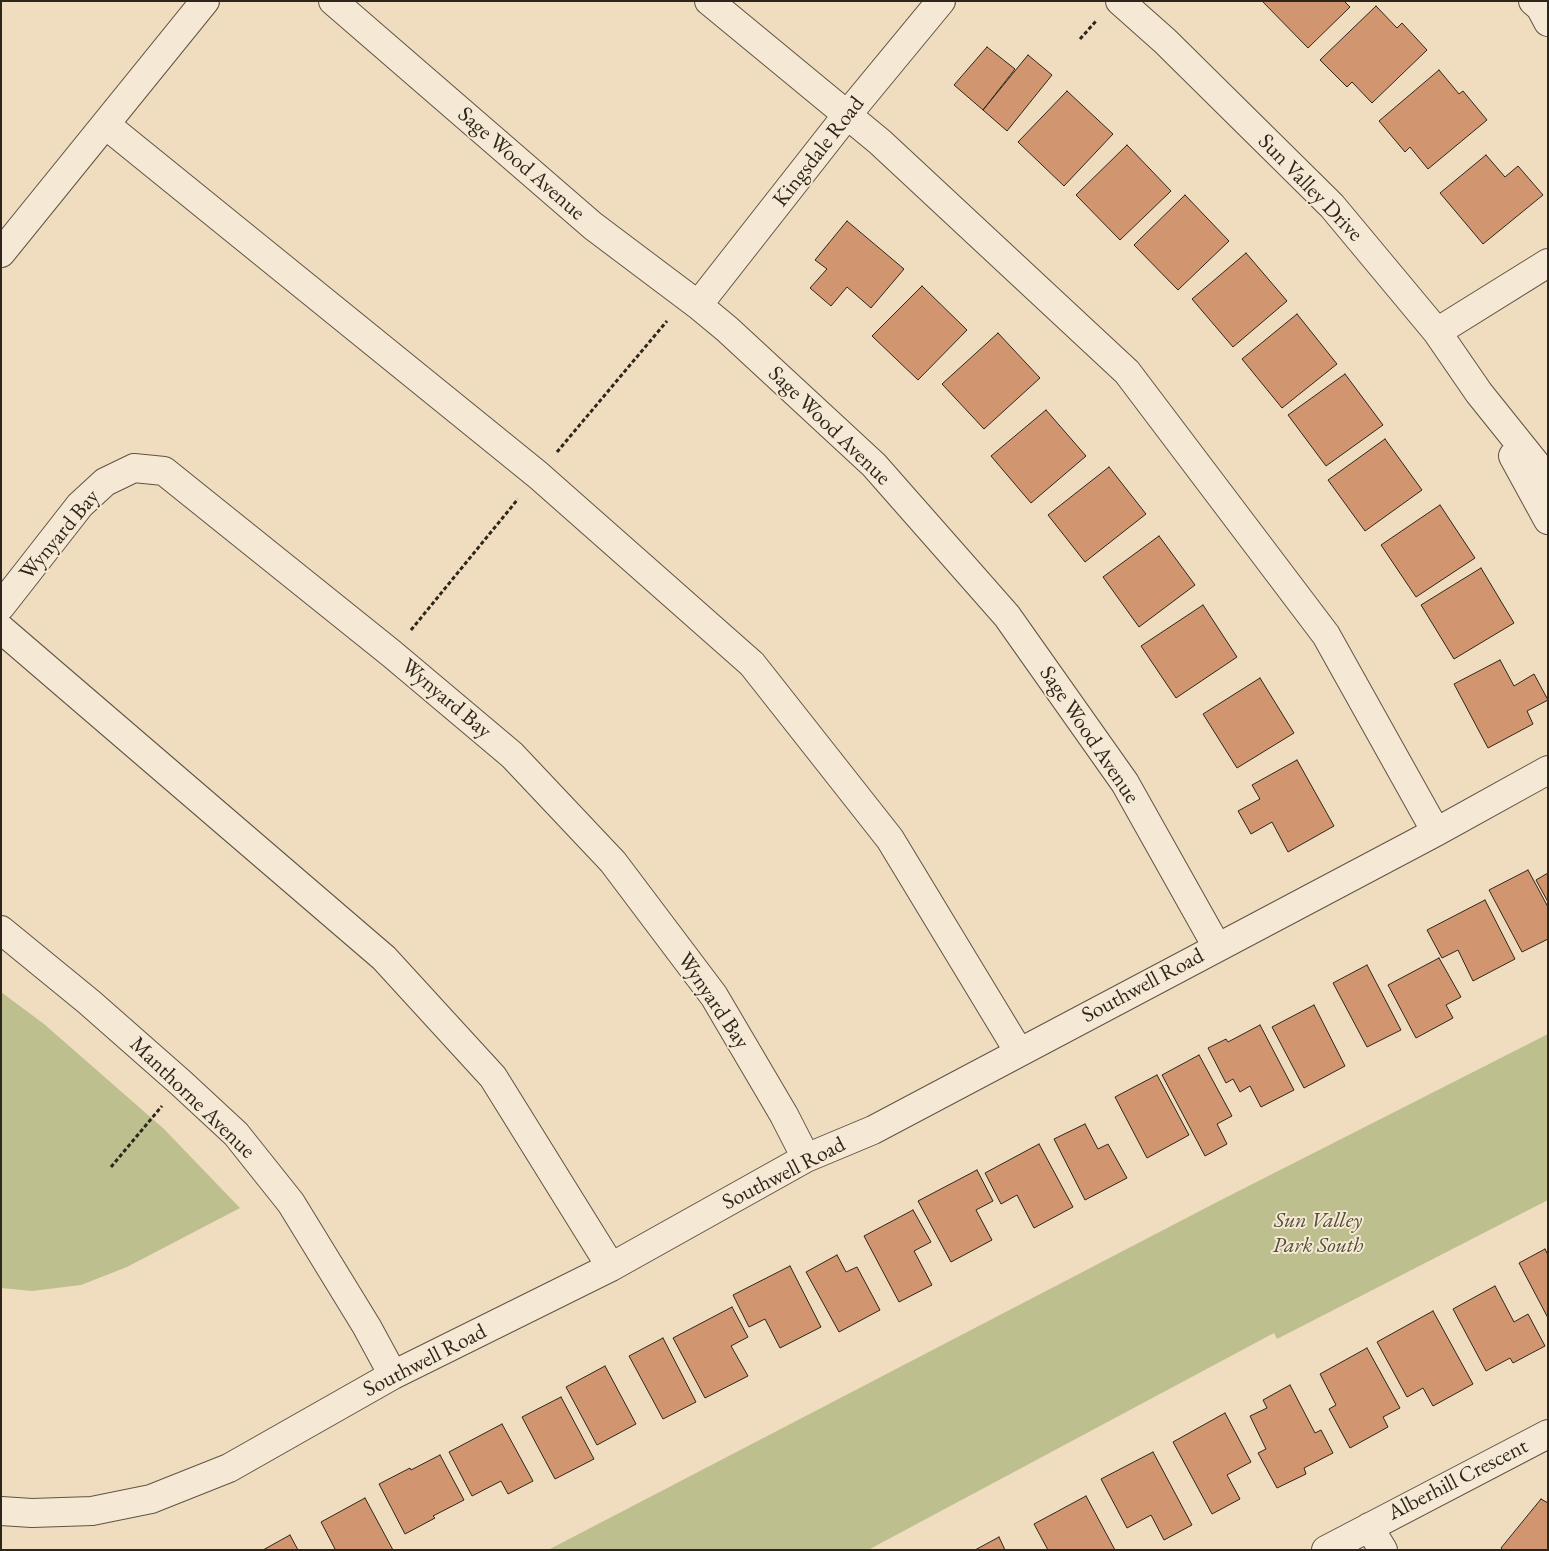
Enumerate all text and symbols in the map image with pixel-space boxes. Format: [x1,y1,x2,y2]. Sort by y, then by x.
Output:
street label: Kingsdale Road [768,92,870,212]
street label: Sage Wood Avenue [452,102,590,226]
street label: Sun Valley Drive [1252,129,1368,247]
street label: Sage Wood Avenue [762,361,896,491]
street label: Wynyard Bay [14,484,106,586]
street label: Wynyard Bay [395,653,497,745]
street label: Sage Wood Avenue [1033,661,1145,809]
street label: Southwell Road [1077,943,1209,1029]
street label: Wynyard Bay [671,948,755,1054]
street label: Manthorne Avenue [124,1032,260,1164]
street label: Southwell Road [718,1132,850,1216]
park label: Sun Valley Park South [1272,1208,1364,1260]
street label: Southwell Road [359,1319,491,1403]
street label: Alberhill Crescent [1384,1433,1532,1527]

